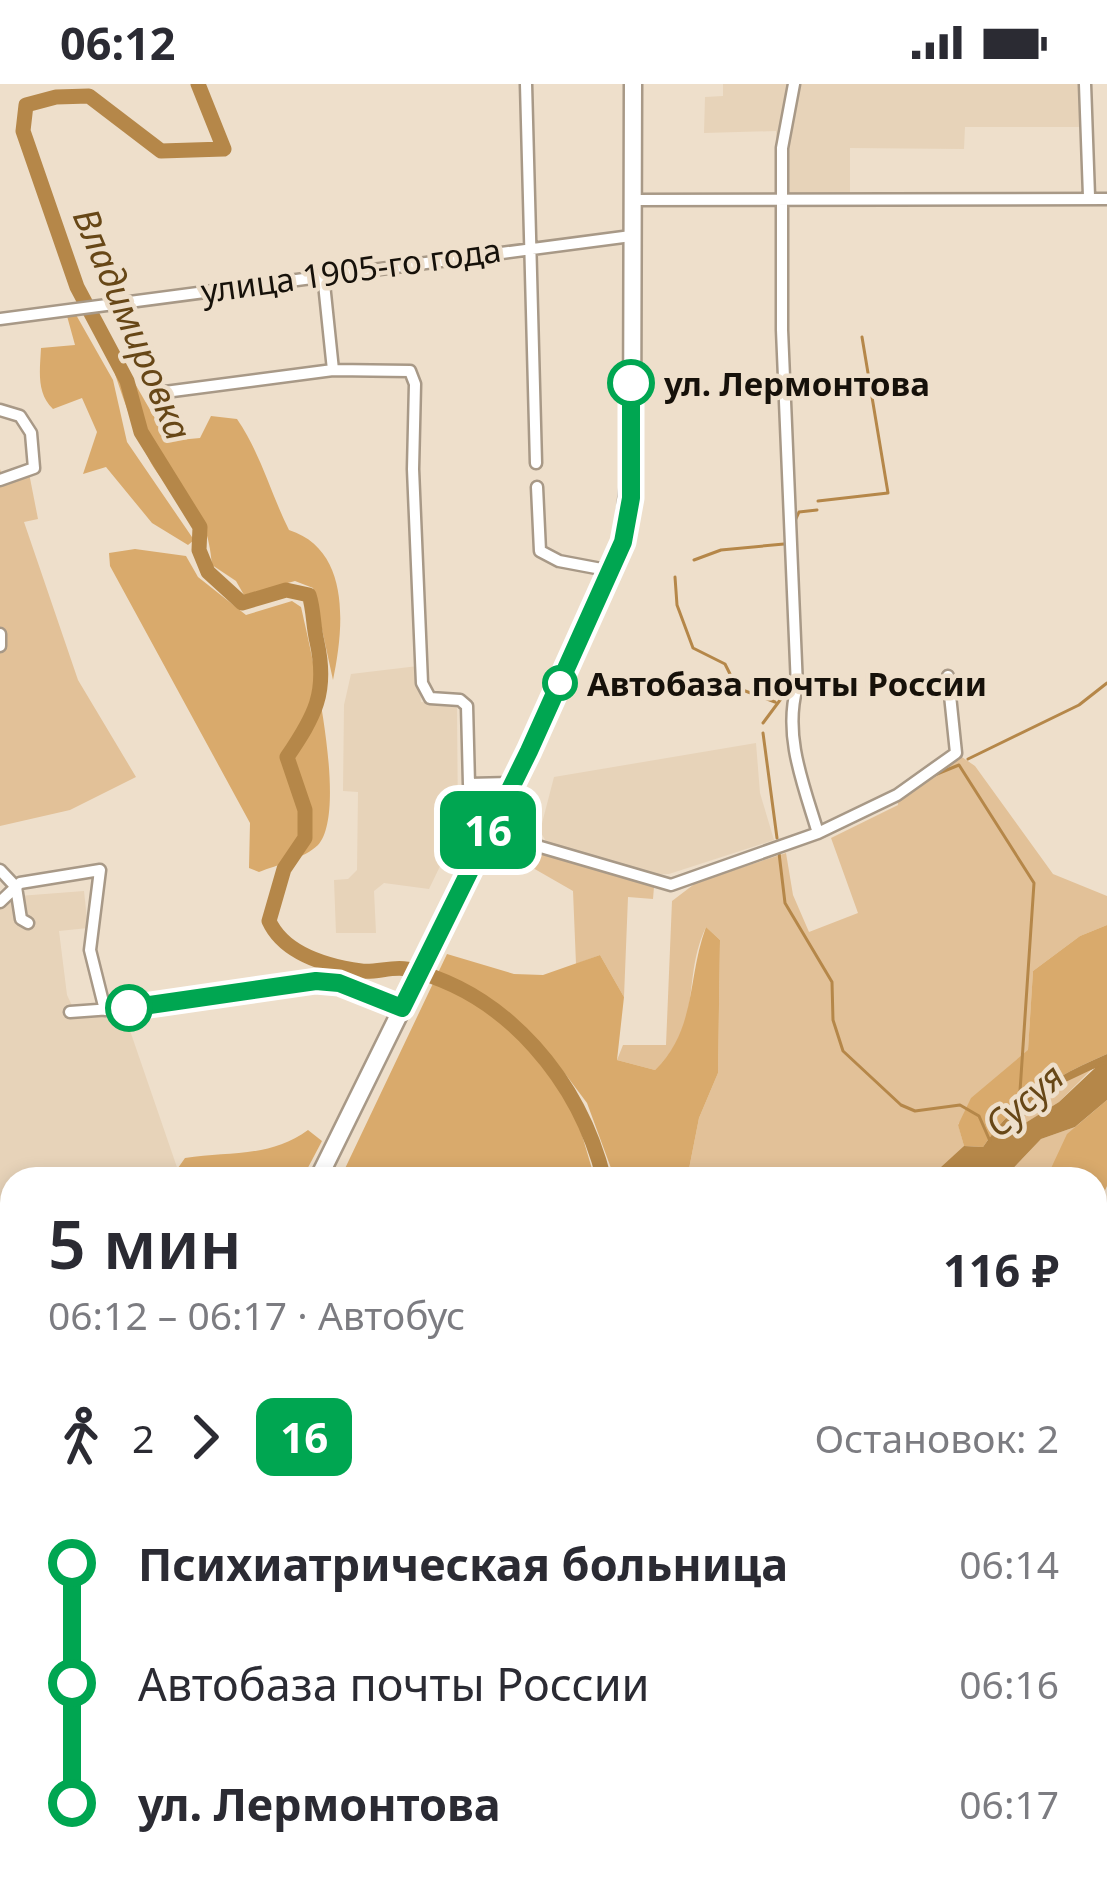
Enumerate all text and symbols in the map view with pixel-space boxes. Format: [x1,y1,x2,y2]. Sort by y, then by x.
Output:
text: 06:12 [60,12,176,73]
water label: Владимировка [62,201,204,447]
street label: улица 1905-го года [198,227,504,313]
marker: ул. Лермонтова [609,361,653,405]
place label: ул. Лермонтова [663,361,930,406]
place label: Автобаза почты России [587,661,987,706]
marker: Автобаза почты России [544,667,576,699]
line badge: 16 [434,791,542,869]
text: 16 [464,801,512,858]
unlabelled marker [107,986,151,1030]
water label: Сусуя [974,1052,1074,1148]
text: 5 мин [48,1198,242,1288]
text: 116 ₽ [943,1239,1059,1300]
text: 06:12 – 06:17 · Автобус [48,1288,465,1341]
icon: walk [48,1404,114,1470]
icon: forward [172,1404,238,1470]
text: 16 [280,1408,328,1465]
text: 2 [132,1411,154,1464]
text: Остановок: 2 [814,1411,1059,1464]
text: Психиатрическая больница [138,1533,788,1594]
text: 06:14 [959,1537,1059,1590]
text: Автобаза почты России [138,1653,650,1714]
text: 06:16 [959,1657,1059,1710]
text: ул. Лермонтова [138,1773,501,1834]
text: 06:17 [959,1777,1059,1830]

